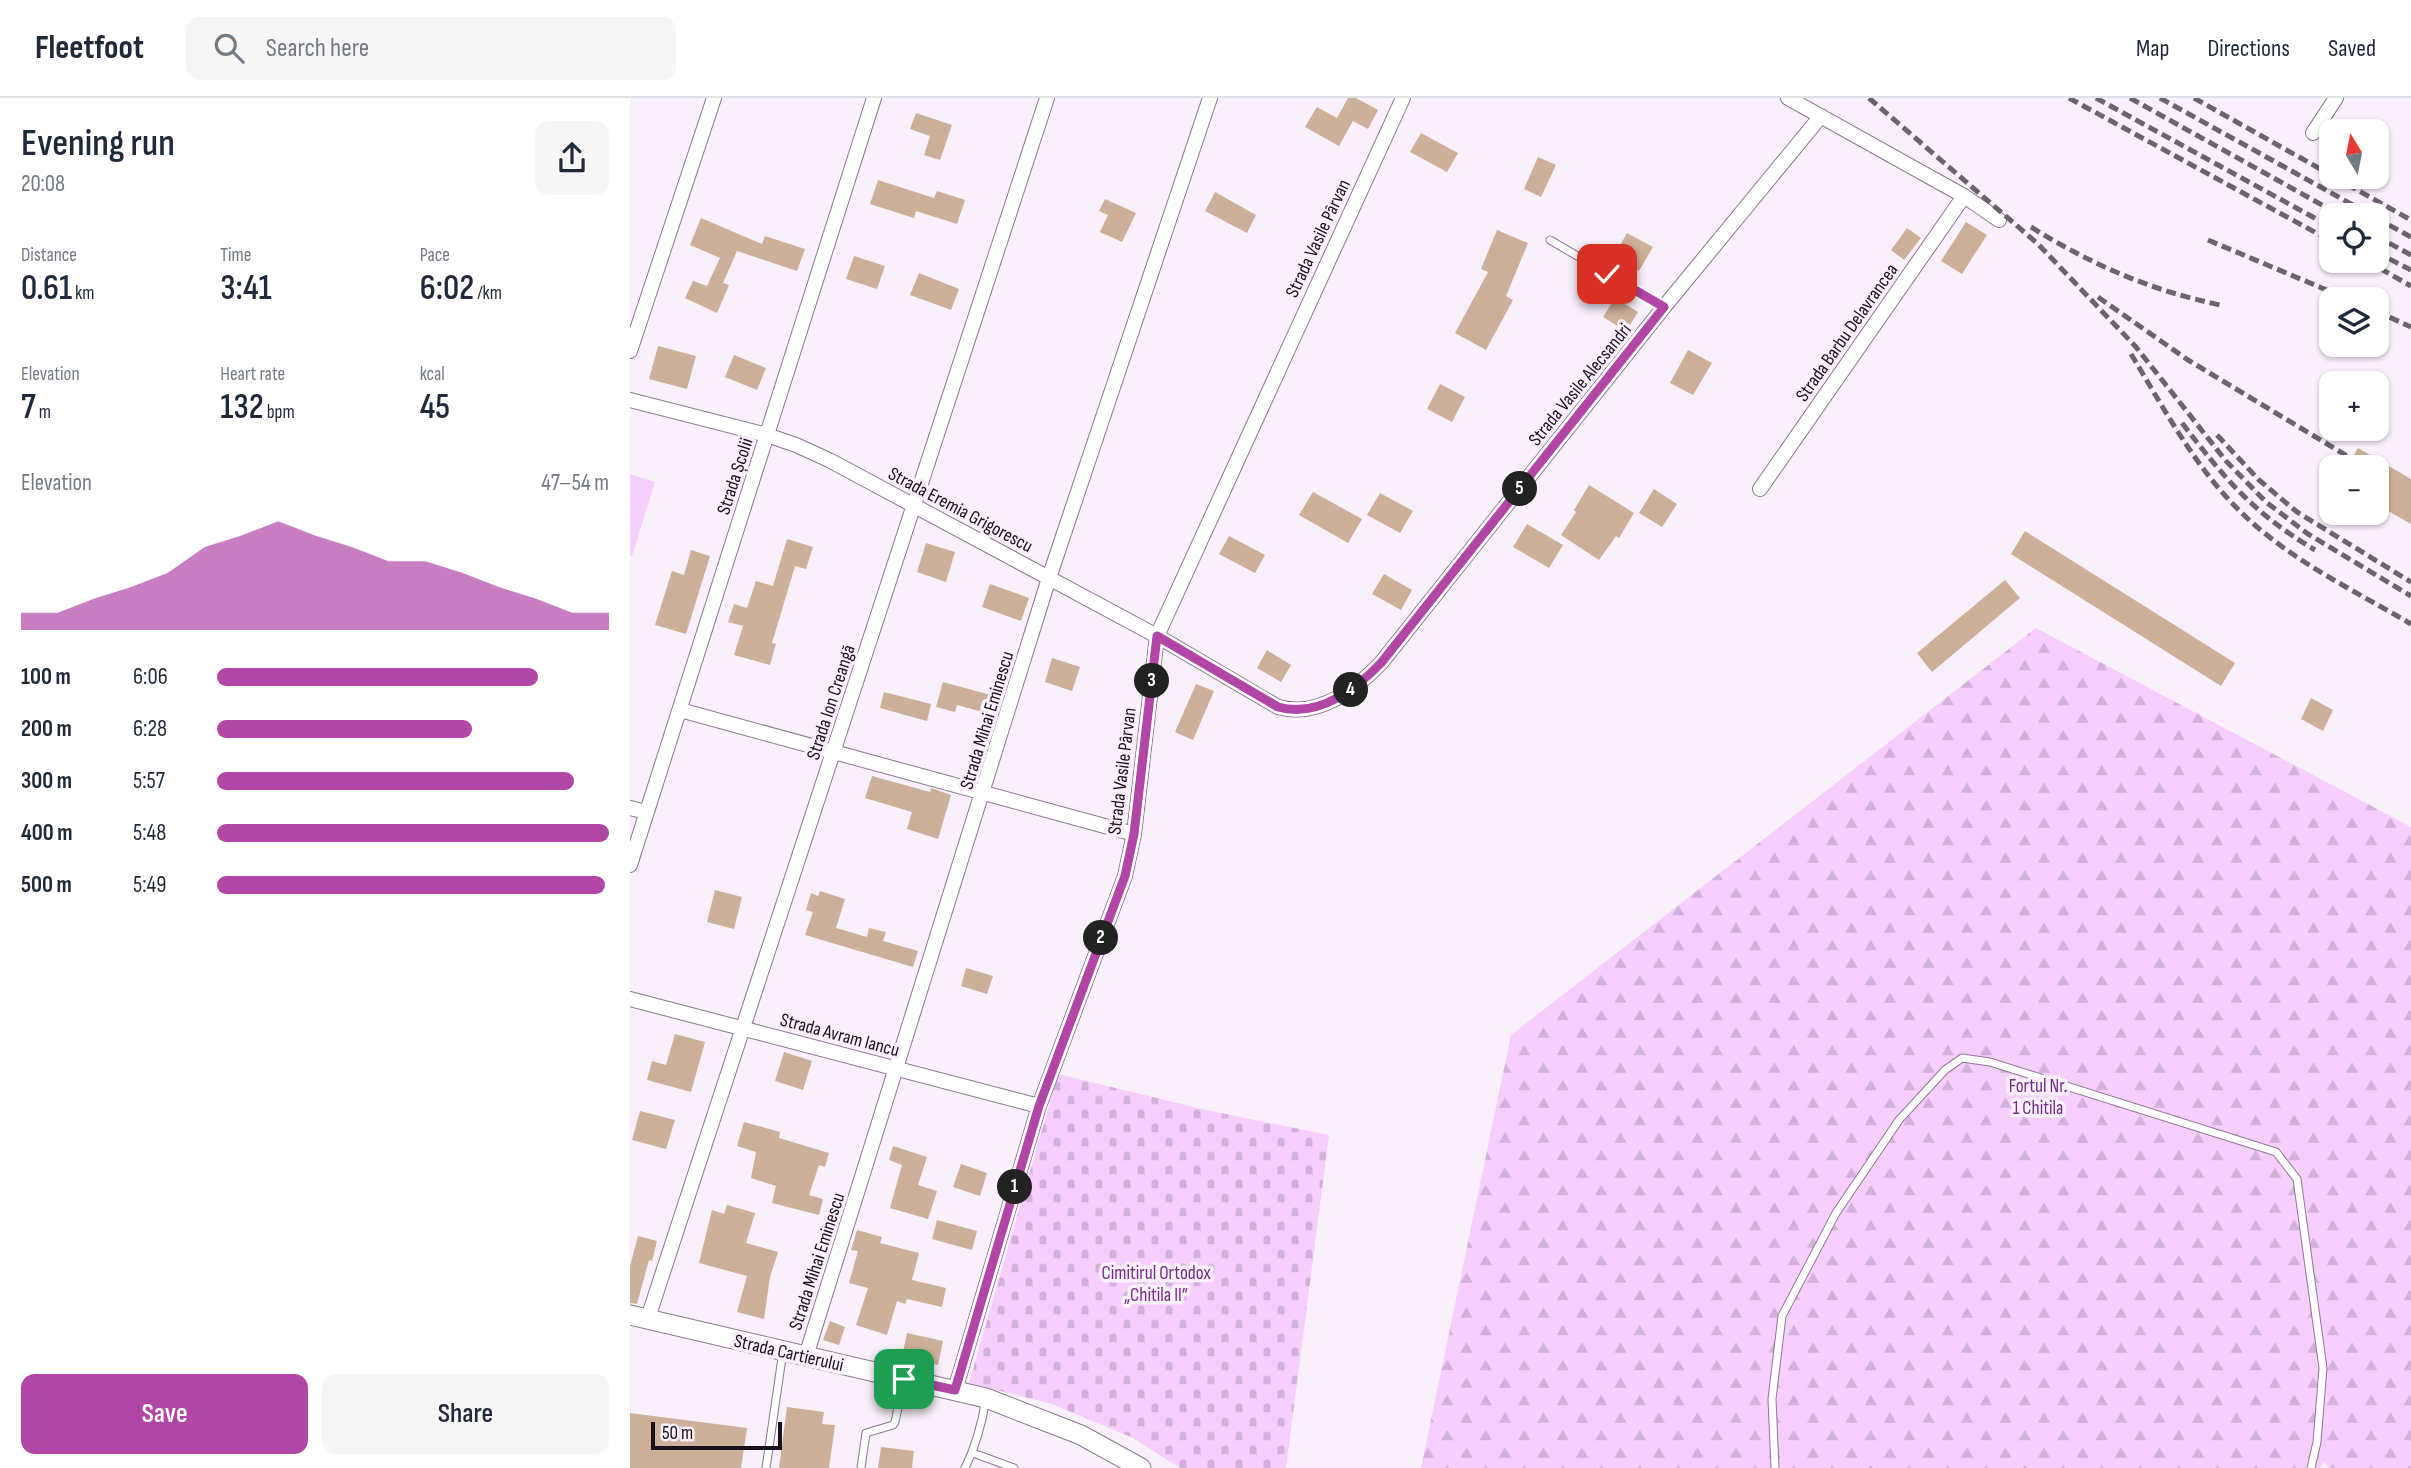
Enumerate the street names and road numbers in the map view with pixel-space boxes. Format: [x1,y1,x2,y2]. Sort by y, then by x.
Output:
street label: Strada Vasile Pârvan [1281,176,1356,301]
street label: Strada Barbu Delavrancea [1791,260,1903,406]
street label: Strada Vasile Alecsandri [1524,319,1637,451]
street label: Strada Școlii [712,435,759,518]
street label: Strada Eremia Grigorescu [884,463,1037,558]
street label: Strada Ion Creangă [802,642,861,763]
street label: Strada Mihai Eminescu [956,649,1019,792]
street label: Strada Vasile Pârvan [1103,706,1142,836]
street label: Strada Avram Iancu [778,1008,902,1062]
street label: Strada Mihai Eminescu [784,1190,850,1333]
street label: Strada Cartierului [732,1330,846,1377]

